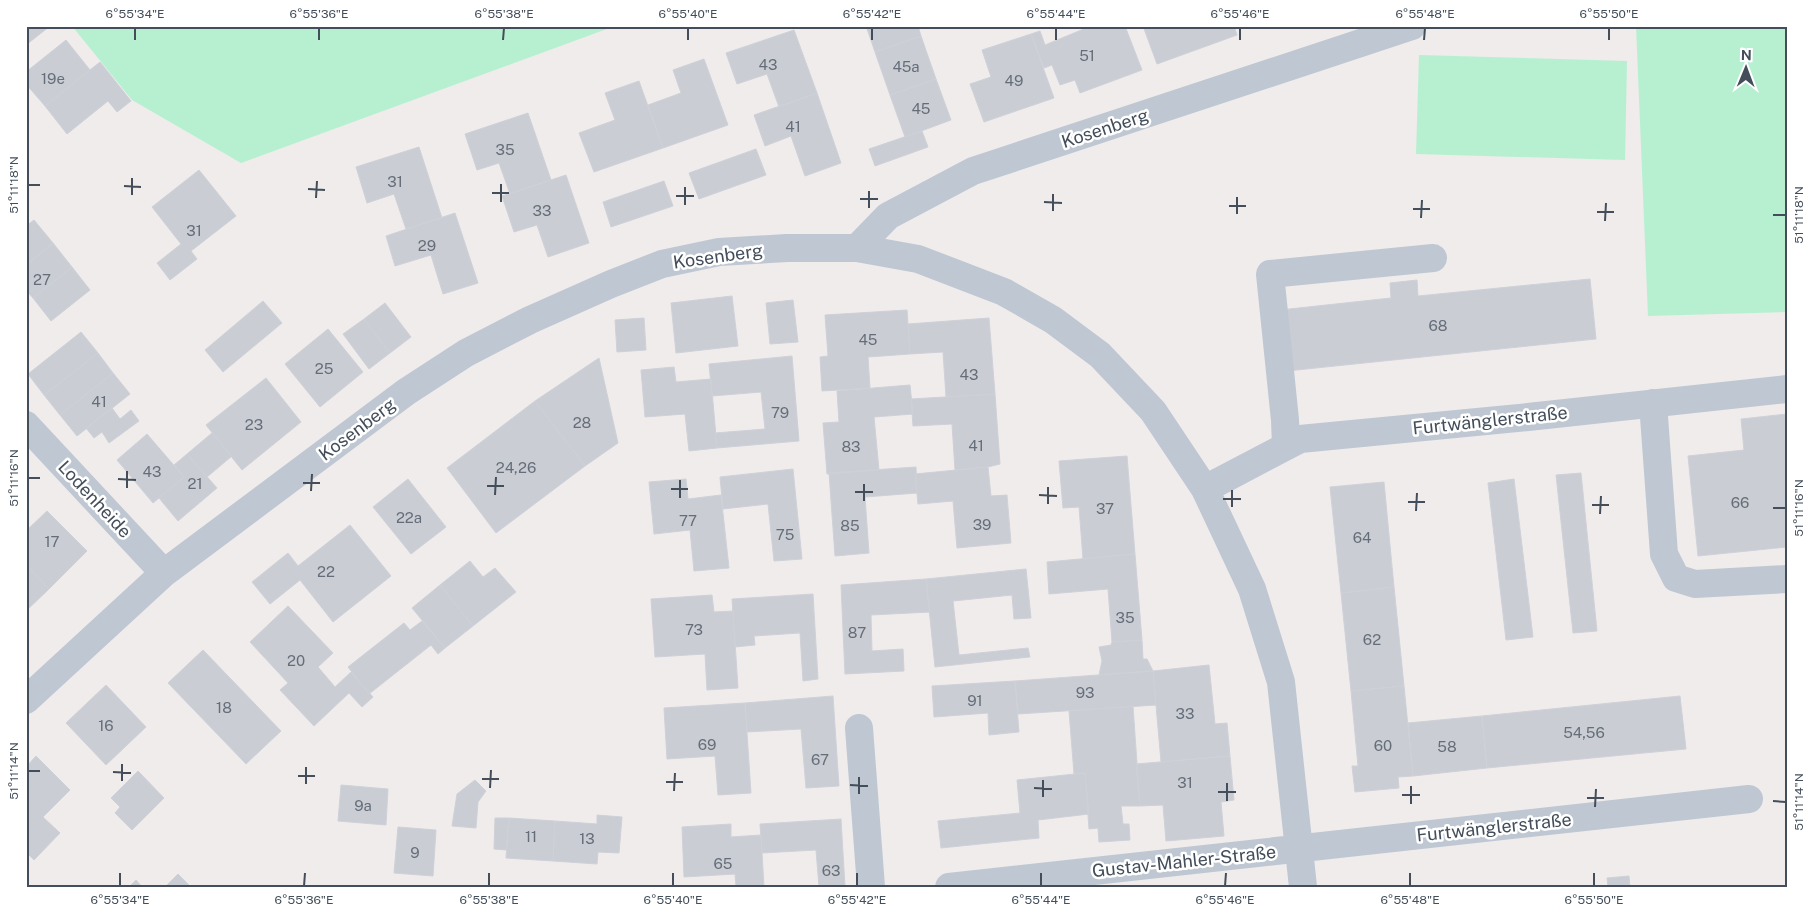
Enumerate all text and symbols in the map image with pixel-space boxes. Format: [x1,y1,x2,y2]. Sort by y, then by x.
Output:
text: 6°55'34"E [105,7,165,21]
text: 6°55'36"E [290,7,348,21]
text: 6°55'38"E [474,7,534,21]
text: 6°55'40"E [659,7,717,21]
text: 6°55'42"E [843,7,901,21]
text: 6°55'44"E [1026,7,1086,21]
text: 6°55'46"E [1211,7,1269,21]
text: 6°55'48"E [1395,7,1455,21]
text: 6°55'50"E [1580,7,1638,21]
north arrow [1720,42,1770,92]
house number: 51 [1079,47,1095,64]
text: N [1741,47,1752,63]
house number: 43 [759,56,777,73]
house number: 45a [892,58,920,75]
house number: 19e [41,70,65,87]
house number: 49 [1005,72,1023,89]
house number: 45 [912,100,930,117]
street label: Kosenberg [1059,104,1151,152]
house number: 41 [785,118,801,135]
house number: 35 [495,141,515,158]
text: 51°11'18"N [7,156,21,214]
house number: 31 [387,173,403,190]
text: 51°11'18"N [1792,186,1806,244]
house number: 33 [533,202,551,219]
house number: 31 [186,222,202,239]
house number: 29 [418,237,436,254]
street label: Kosenberg [672,239,764,273]
house number: 27 [33,271,51,288]
house number: 68 [1429,317,1447,334]
house number: 45 [859,331,877,348]
house number: 25 [315,360,333,377]
house number: 43 [960,366,978,383]
house number: 41 [91,393,107,410]
street label: Kosenberg [315,393,399,465]
street label: Furtwänglerstraße [1411,401,1569,439]
house number: 79 [771,404,789,421]
house number: 28 [573,414,591,431]
house number: 23 [245,416,263,433]
house number: 41 [968,437,984,454]
house number: 83 [841,438,861,455]
text: 51°11'16"N [7,449,21,507]
street label: Lodenheide [54,456,136,542]
house number: 24,26 [496,459,536,476]
house number: 43 [143,463,161,480]
house number: 21 [187,475,203,492]
text: 51°11'16"N [1792,479,1806,537]
house number: 66 [1731,494,1749,511]
house number: 37 [1096,500,1114,517]
house number: 22a [396,509,422,526]
house number: 77 [679,512,697,529]
house number: 39 [973,516,991,533]
house number: 85 [840,517,860,534]
house number: 75 [776,526,794,543]
house number: 64 [1353,529,1371,546]
house number: 17 [44,533,60,550]
house number: 22 [317,563,335,580]
house number: 35 [1115,609,1135,626]
house number: 73 [685,621,703,638]
house number: 87 [848,624,866,641]
house number: 62 [1363,631,1381,648]
house number: 20 [287,652,305,669]
house number: 93 [1076,684,1094,701]
house number: 91 [967,692,983,709]
house number: 18 [216,699,232,716]
house number: 33 [1176,705,1194,722]
house number: 16 [98,717,114,734]
house number: 54,56 [1563,724,1605,741]
house number: 69 [698,736,716,753]
house number: 60 [1374,737,1392,754]
house number: 58 [1437,738,1457,755]
text: 51°11'14"N [7,742,21,800]
house number: 67 [811,751,829,768]
text: 51°11'14"N [1792,773,1806,831]
house number: 31 [1177,774,1193,791]
house number: 9a [354,797,372,814]
street label: Furtwänglerstraße [1415,808,1573,846]
house number: 11 [525,828,537,845]
house number: 13 [579,830,595,847]
street label: Gustav-Mahler-Straße [1091,841,1277,881]
house number: 9 [410,844,420,861]
house number: 65 [714,855,732,872]
house number: 63 [822,862,840,879]
text: 6°55'34"E [90,893,150,907]
text: 6°55'36"E [275,893,333,907]
text: 6°55'38"E [459,893,519,907]
text: 6°55'40"E [644,893,702,907]
text: 6°55'42"E [828,893,886,907]
text: 6°55'44"E [1011,893,1071,907]
text: 6°55'46"E [1196,893,1254,907]
text: 6°55'48"E [1380,893,1440,907]
text: 6°55'50"E [1565,893,1623,907]

